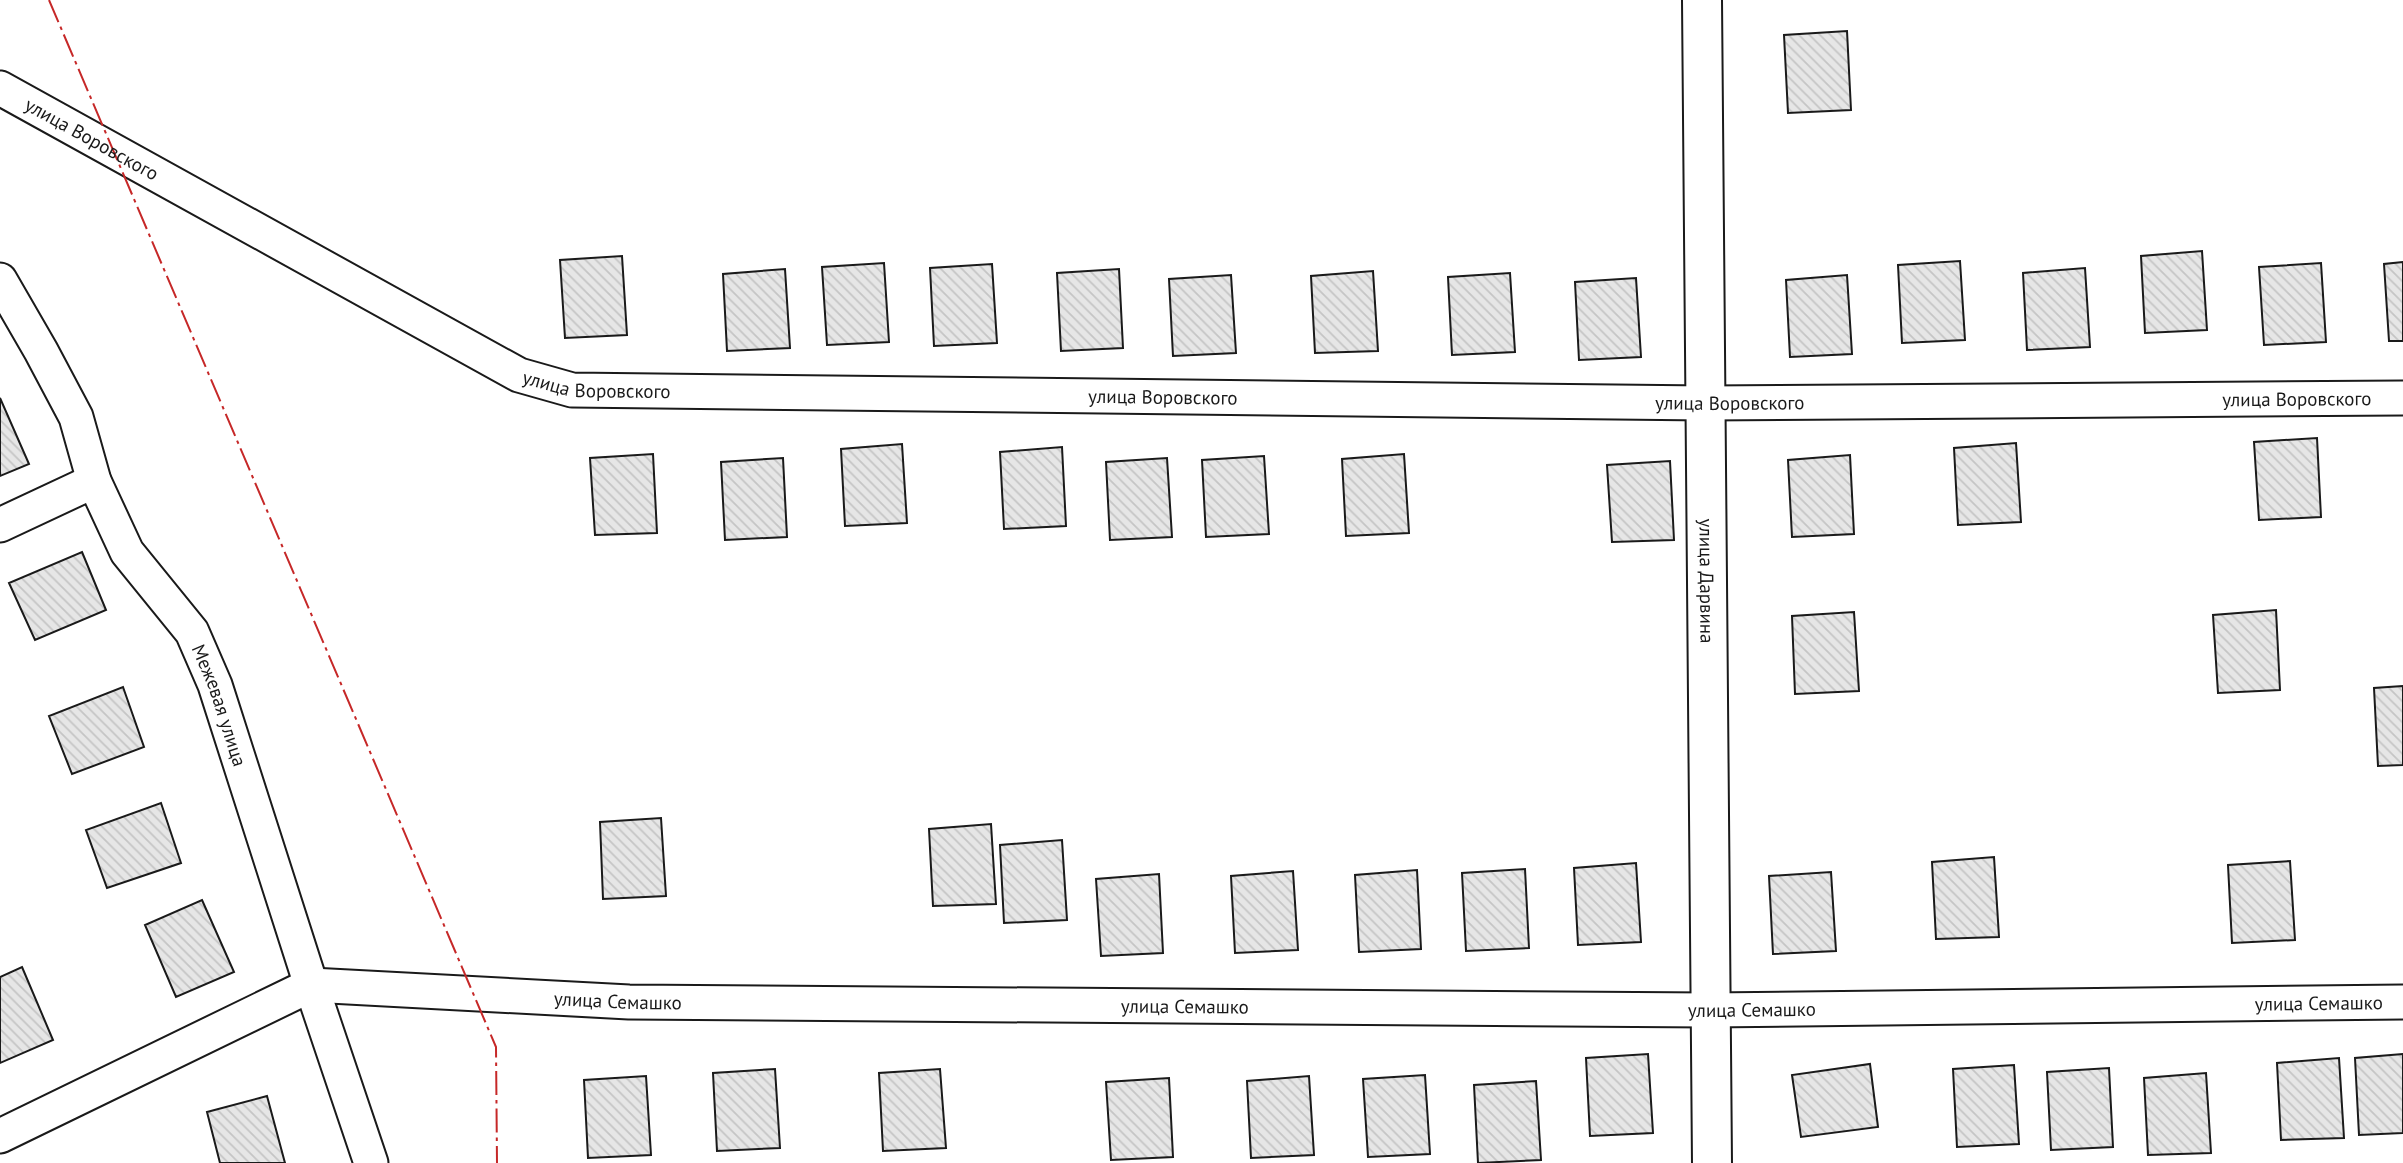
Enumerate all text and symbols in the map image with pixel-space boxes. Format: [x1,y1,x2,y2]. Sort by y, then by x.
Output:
street label: улица Воровского [21,92,163,185]
street label: улица Воровского [520,365,671,403]
street label: улица Воровского [1088,384,1238,410]
street label: улица Воровского [2222,386,2371,411]
street label: улица Воровского [1655,390,1804,415]
street label: улица Дарвина [1694,518,1720,644]
street label: Межевая улица [187,640,252,769]
street label: улица Семашко [553,986,682,1014]
street label: улица Семашко [2255,990,2383,1016]
street label: улица Семашко [1121,994,1249,1019]
street label: улица Семашко [1688,997,1816,1022]

